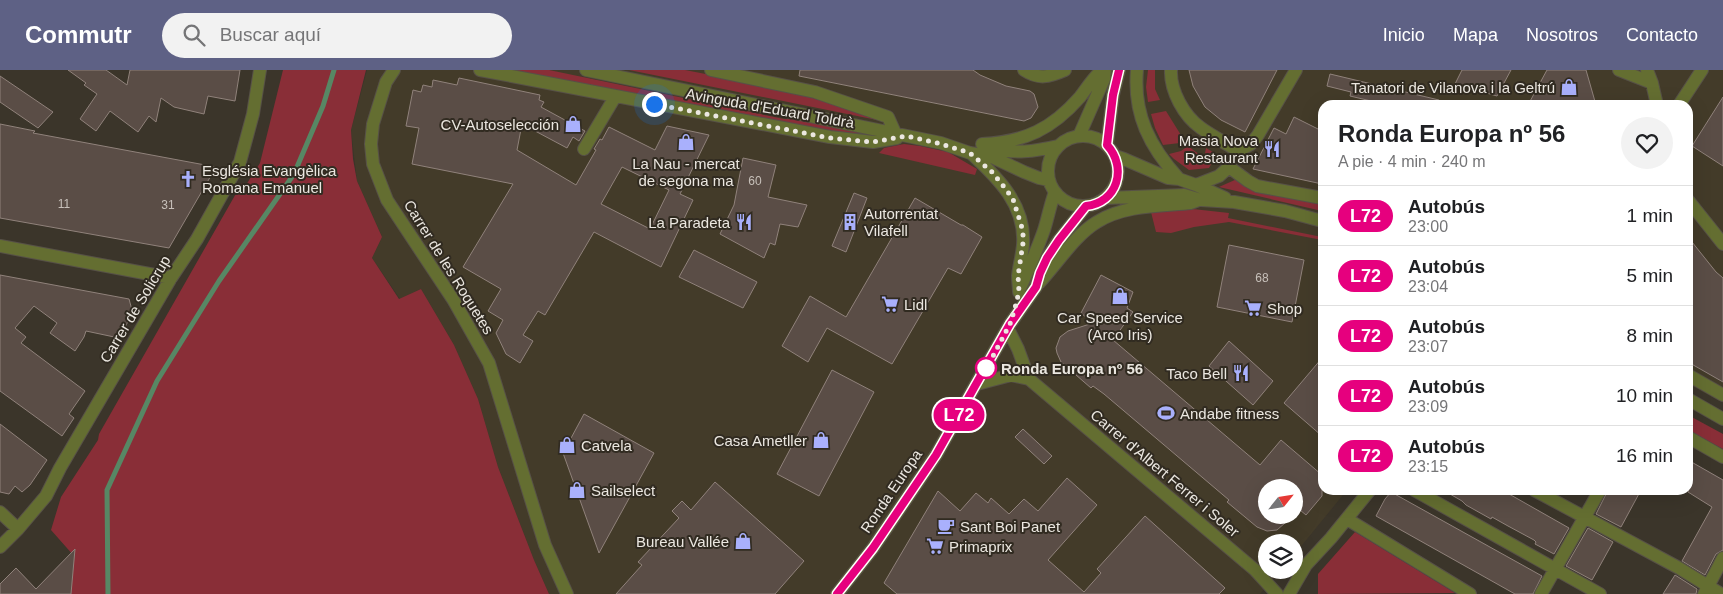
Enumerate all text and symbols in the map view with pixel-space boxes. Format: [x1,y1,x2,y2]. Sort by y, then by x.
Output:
search box [162,13,512,58]
text: Commutr [25,21,132,48]
icon: search [180,21,208,49]
text: Buscar aquí [220,24,321,45]
text: Inicio [1383,25,1425,45]
text: Mapa [1453,25,1498,45]
text: Nosotros [1526,25,1598,45]
text: Contacto [1626,25,1698,45]
shop icon: Tanatori de Vilanova i la Geltrú [1559,77,1579,97]
place label: Tanatori de Vilanova i la Geltrú [1351,79,1555,96]
street label: Avinguda d'Eduard Toldrà [684,85,856,131]
your location [642,92,667,117]
shop icon: CV-Autoselección [563,114,583,134]
place label: CV-Autoselección [441,116,559,133]
button: heart [1621,117,1673,169]
text: Ronda Europa nº 56 [1338,120,1565,147]
shop icon: La Nau - mercat de segona ma [676,132,696,152]
place label: Masia Nova Restaurant [1179,132,1259,166]
restaurant icon: Masia Nova Restaurant [1262,139,1282,159]
text: A pie · 4 min · 240 m [1338,153,1486,170]
place label: La Nau - mercat de segona ma [632,155,741,189]
place label: Església Evangèlica Romana Emanuel [202,162,337,196]
church icon: Església Evangèlica Romana Emanuel [178,169,198,189]
house number: 60 [748,174,762,188]
text: Autobús [1408,196,1485,217]
house number: 11 [58,197,71,211]
street label: Carrer de les Roquetes [401,197,497,337]
house number: 31 [161,198,175,212]
place label: Autorrentat Vilafell [864,205,939,239]
text: 1 min [1627,205,1673,226]
text: L72 [1350,206,1381,226]
restaurant icon: La Paradeta [734,212,754,232]
building icon: Autorrentat Vilafell [840,212,860,232]
place label: La Paradeta [648,214,731,231]
text: 23:00 [1408,218,1448,235]
street label: Carrer de Solicrup [96,252,174,366]
text: Autobús [1408,256,1485,277]
text: 5 min [1627,265,1673,286]
text: L72 [1350,266,1381,286]
house number: 68 [1255,271,1269,285]
text: 23:04 [1408,278,1448,295]
shop icon: Car Speed Service (Arco Iris) [1110,286,1130,306]
supermarket icon: Lidl [880,294,900,314]
place label: Lidl [904,296,927,313]
supermarket icon: Shop [1243,298,1263,318]
place label: Shop [1267,300,1302,317]
place label: Car Speed Service (Arco Iris) [1057,309,1183,343]
text: Autobús [1408,316,1485,337]
text: 8 min [1627,325,1673,346]
text: L72 [1350,326,1381,346]
text: 23:07 [1408,338,1448,355]
marker: Ronda Europa nº 56 [975,357,997,379]
place label: Ronda Europa nº 56 [1001,360,1143,377]
restaurant icon: Taco Bell [1231,363,1251,383]
place label: Taco Bell [1166,365,1227,382]
text: Autobús [1408,376,1485,397]
text: 10 min [1616,385,1673,406]
text: L72 [1350,386,1381,406]
text: 23:09 [1408,398,1448,415]
line badge: L72 [930,399,988,431]
sports icon: Andabe fitness [1156,403,1176,423]
text: L72 [943,405,975,425]
place label: Andabe fitness [1180,405,1279,422]
street label: Carrer d'Albert Ferrer i Soler [1087,406,1243,540]
shop icon: Casa Ametller [811,430,831,450]
place label: Casa Ametller [714,432,807,449]
shop icon: Catvela [557,435,577,455]
text: Autobús [1408,436,1485,457]
place label: Catvela [581,437,633,454]
text: 16 min [1616,445,1673,466]
street label: Ronda Europa [857,446,925,536]
text: L72 [1350,446,1381,466]
text: 23:15 [1408,458,1448,475]
north arrow [1258,479,1302,524]
map controls [1258,479,1303,579]
shop icon: Sailselect [567,480,587,500]
place label: Sailselect [591,482,656,499]
cafe icon: Sant Boi Panet [936,516,956,536]
place label: Sant Boi Panet [960,518,1061,535]
shop icon: Bureau Vallée [733,531,753,551]
place label: Bureau Vallée [636,533,729,550]
button: layers [1258,534,1303,579]
supermarket icon: Primaprix [925,536,945,556]
place label: Primaprix [949,538,1013,555]

